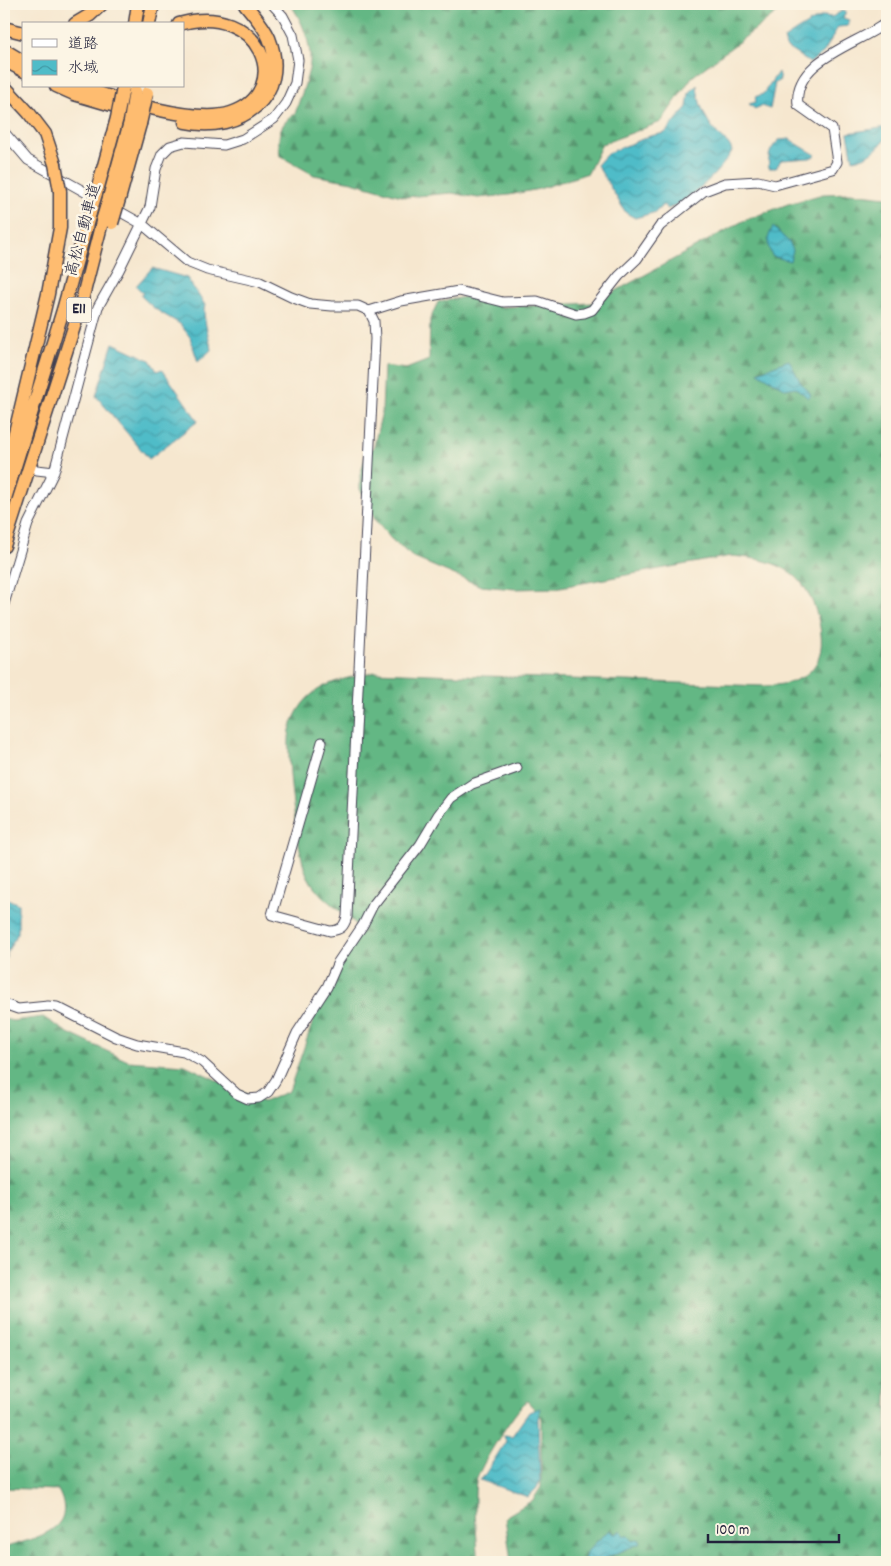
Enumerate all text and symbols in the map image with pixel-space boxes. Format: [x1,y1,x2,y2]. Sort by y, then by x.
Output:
legend [22,22,185,88]
text: 道路 [68,34,98,56]
text: 水域 [68,58,98,80]
street label: 高松自動車道 [60,181,108,279]
road number: E11 [66,298,92,322]
scale bar [708,1511,840,1543]
text: 100 m [716,1520,749,1542]

